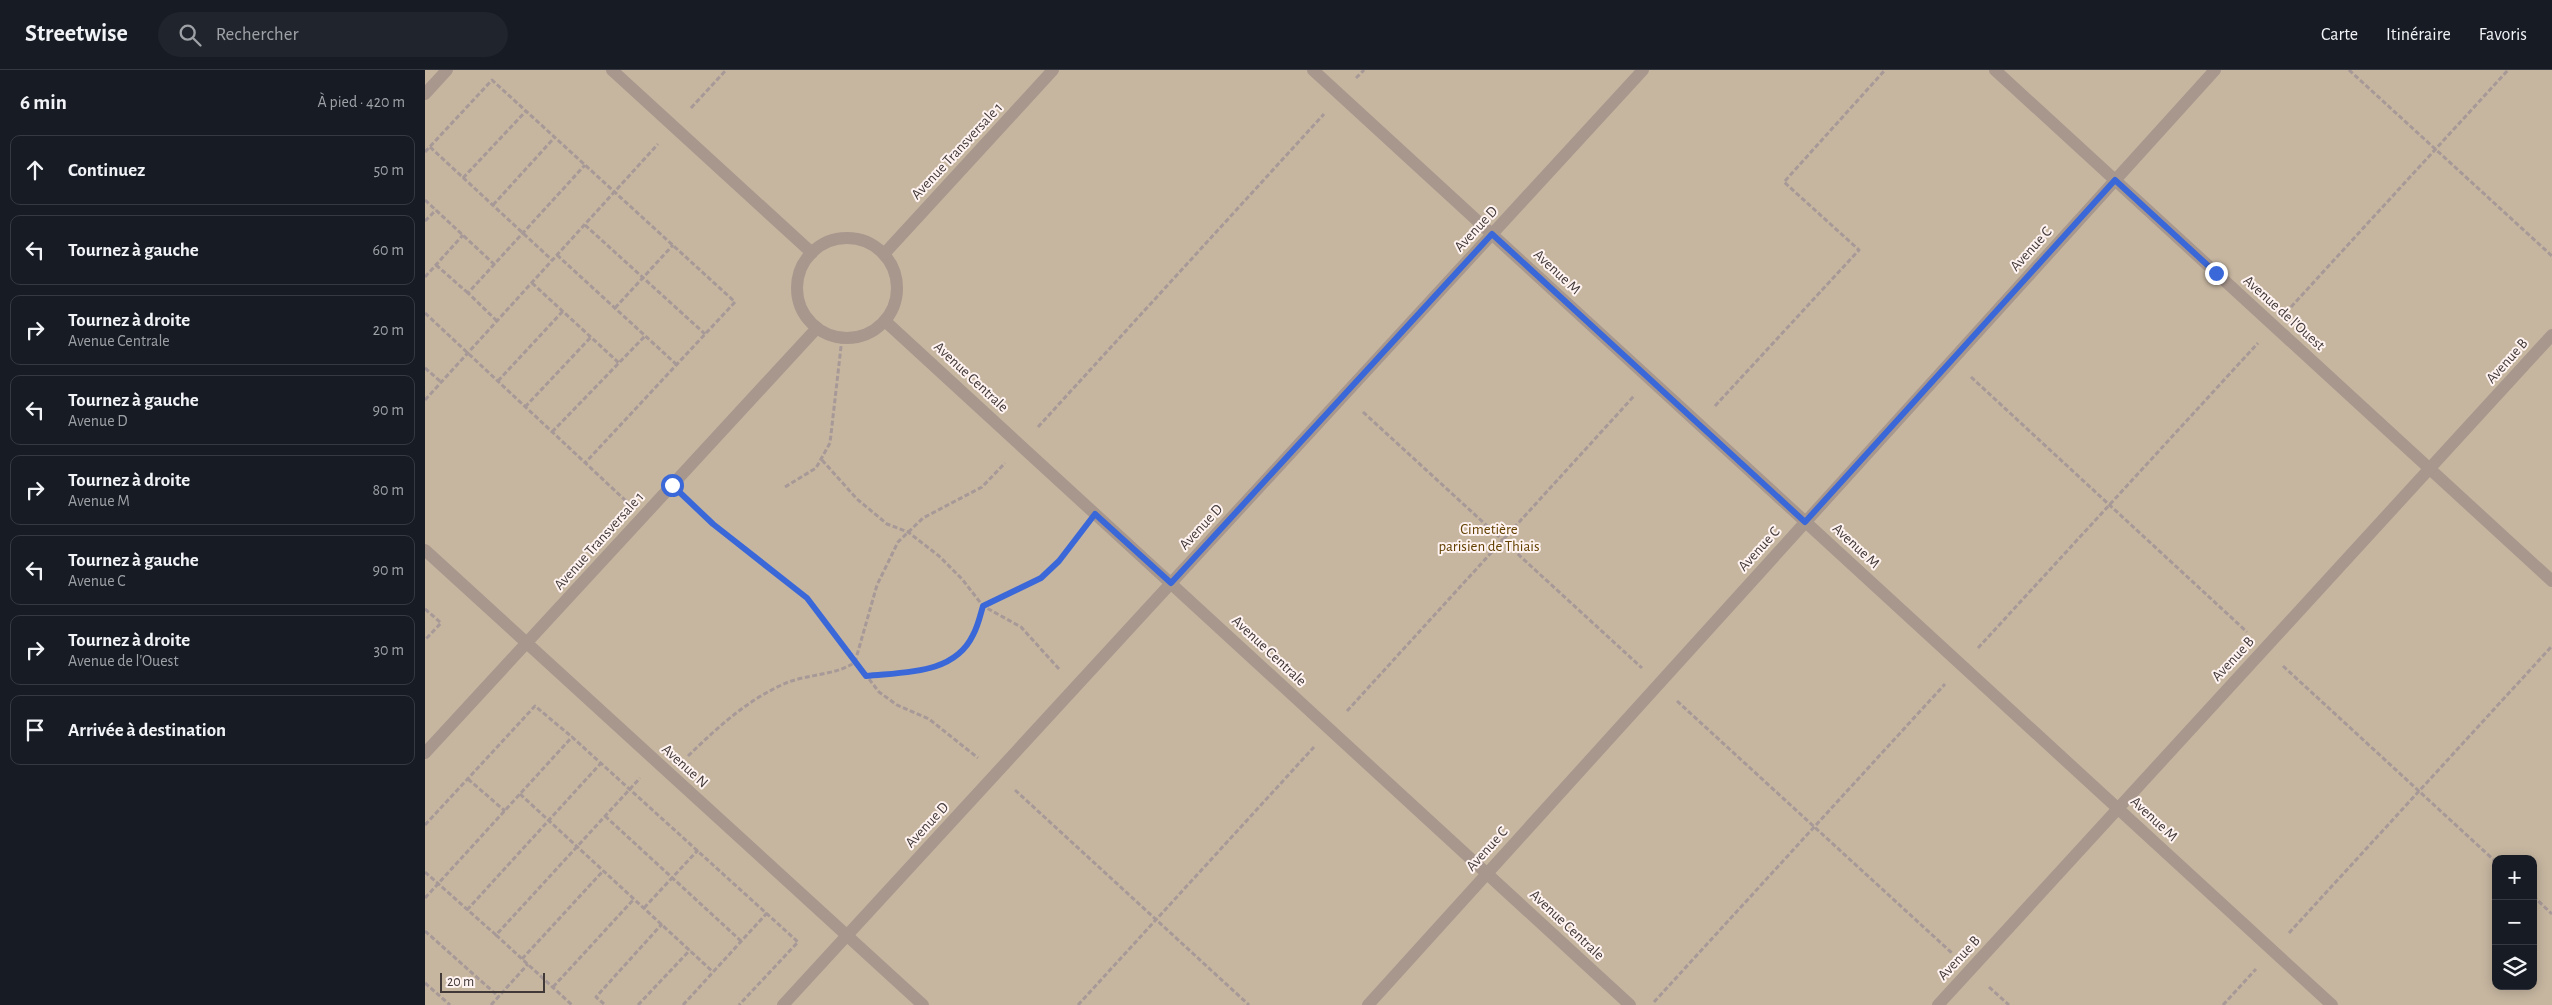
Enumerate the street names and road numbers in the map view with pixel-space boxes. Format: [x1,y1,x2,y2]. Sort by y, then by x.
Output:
street label: Avenue Transversale 1 [909,100,1005,202]
street label: Avenue D [1451,203,1501,255]
street label: Avenue C [2007,224,2055,274]
street label: Avenue M [1531,247,1583,297]
street label: Avenue de l'Ouest [2240,273,2328,353]
street label: Avenue B [2483,336,2531,386]
street label: Avenue Centrale [931,339,1011,415]
street label: Avenue Transversale 1 [551,489,647,593]
street label: Avenue D [1176,501,1226,553]
street label: Avenue M [1830,521,1882,571]
street label: Avenue C [1735,524,1783,574]
street label: Avenue Centrale [1229,613,1309,689]
street label: Avenue B [2209,634,2257,684]
street label: Avenue N [659,742,711,790]
street label: Avenue M [2128,794,2180,844]
street label: Avenue D [902,799,952,851]
street label: Avenue C [1463,824,1511,874]
street label: Avenue Centrale [1527,887,1607,963]
street label: Avenue B [1935,933,1983,983]

